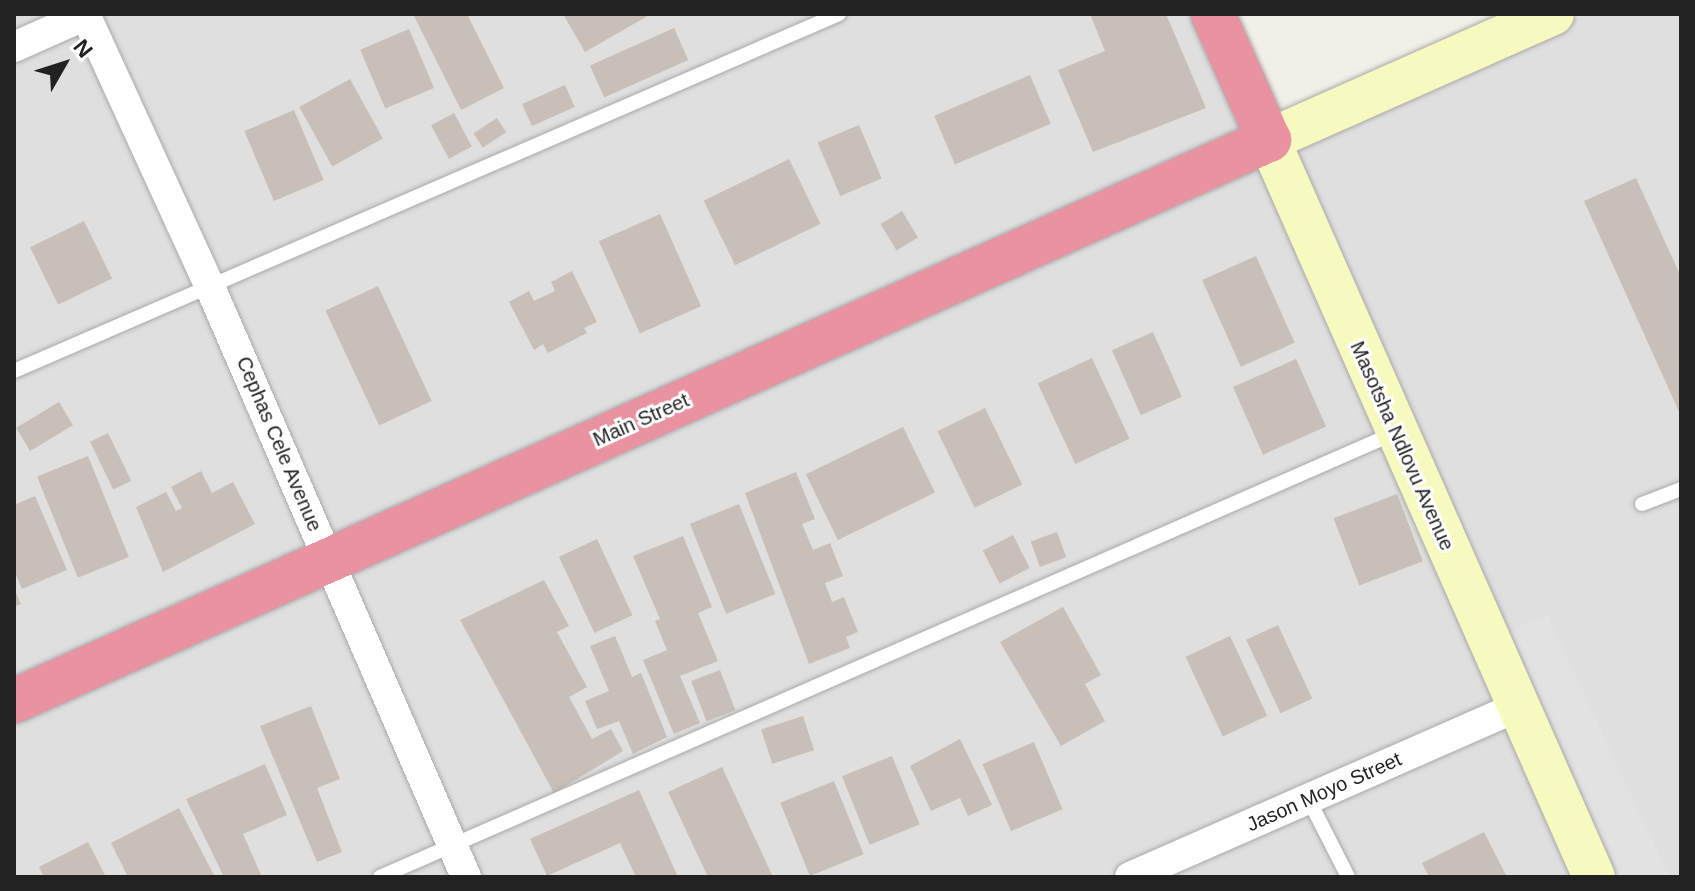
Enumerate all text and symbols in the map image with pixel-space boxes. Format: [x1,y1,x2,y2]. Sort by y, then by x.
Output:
north arrow [24,24,104,104]
text: N [68,35,98,63]
street label: Masotsha Ndlovu Avenue [1345,337,1459,555]
street label: Cephas Cele Avenue [231,352,327,536]
street label: Main Street [589,388,693,452]
street label: Jason Moyo Street [1243,747,1405,837]

